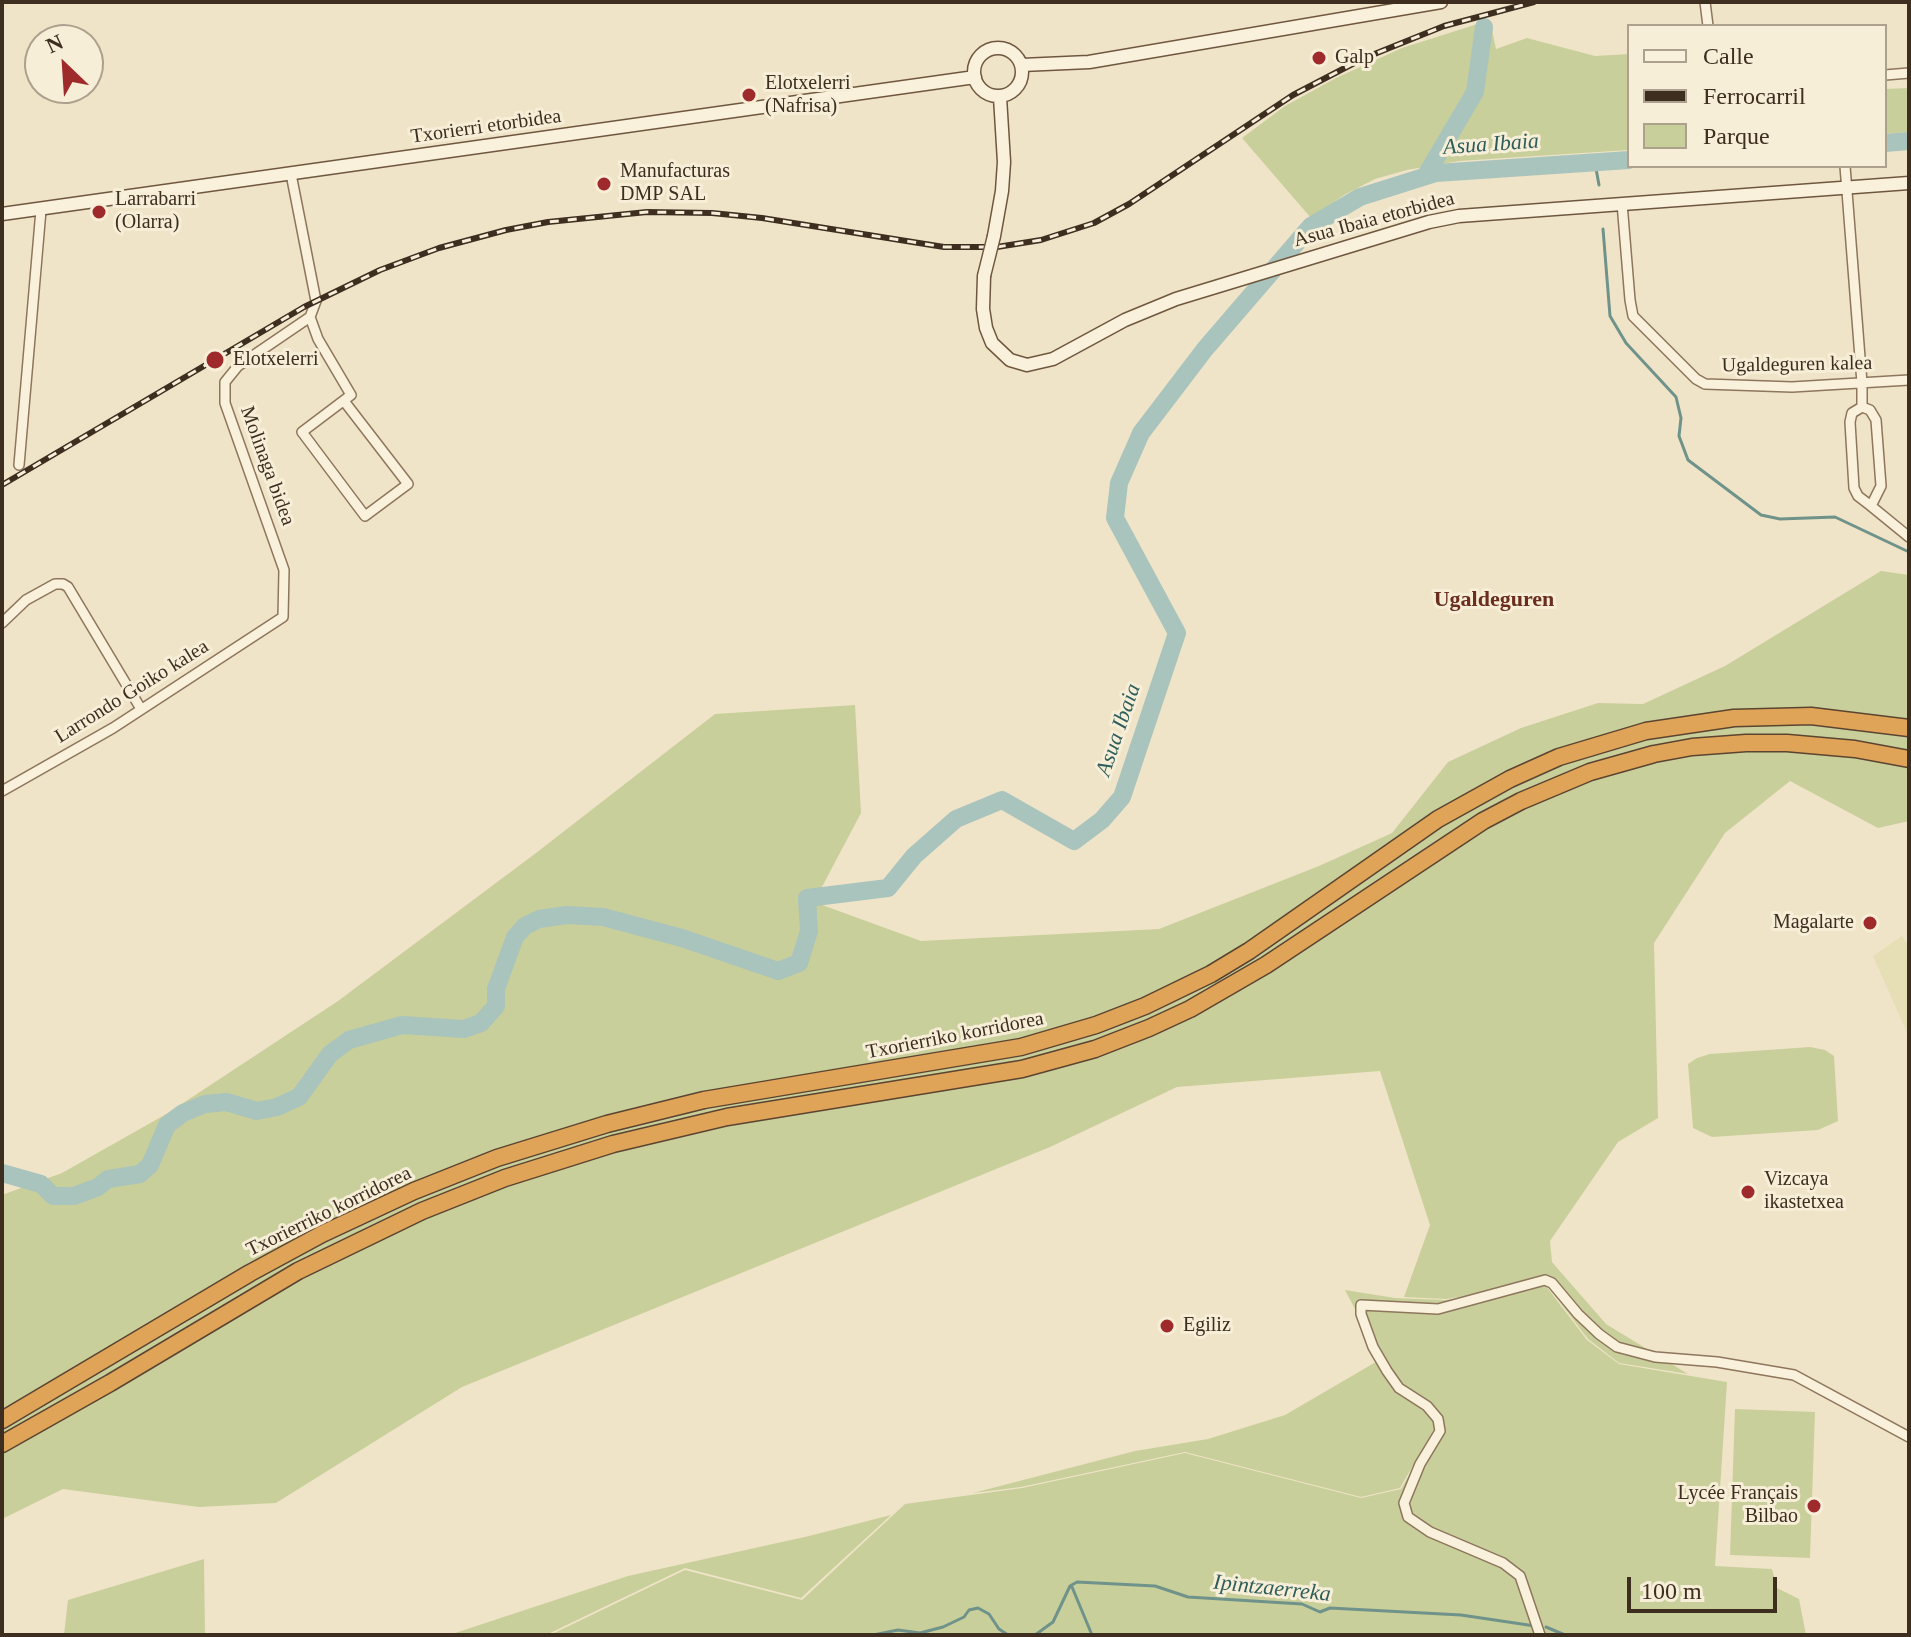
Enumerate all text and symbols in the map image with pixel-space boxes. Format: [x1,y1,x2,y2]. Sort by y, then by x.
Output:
north arrow [24,24,104,104]
legend [1627,24,1887,168]
text: N [42,29,67,58]
text: Calle [1703,43,1754,69]
place label: Galp [1335,46,1374,70]
marker: Galp [1310,49,1328,67]
place label: Elotxelerri (Nafrisa) [765,72,851,119]
text: Ferrocarril [1703,83,1806,109]
marker: Elotxelerri (Nafrisa) [740,86,758,104]
street label: Txorierri etorbidea [409,105,563,149]
text: Parque [1703,123,1770,149]
water label: Asua Ibaia [1442,128,1540,162]
place label: Manufacturas DMP SAL [620,160,730,207]
marker: Manufacturas DMP SAL [595,175,613,193]
street label: Asua Ibaia etorbidea [1291,187,1457,253]
place label: Larrabarri (Olarra) [115,188,196,235]
marker: Larrabarri (Olarra) [90,203,108,221]
place label: Elotxelerri [233,348,319,372]
marker: Elotxelerri [204,349,226,371]
street label: Ugaldeguren kalea [1722,352,1872,378]
street label: Molinaga bidea [234,403,300,529]
district label: Ugaldeguren [1434,587,1554,613]
street label: Larrondo Goiko kalea [51,635,213,749]
water label: Asua Ibaia [1091,680,1147,780]
place label: Magalarte [1773,911,1854,935]
marker: Magalarte [1861,914,1879,932]
street label: Txorierriko korridorea [864,1007,1046,1065]
street label: Txorierriko korridorea [243,1162,415,1262]
place label: Vizcaya ikastetxea [1764,1168,1844,1215]
marker: Vizcaya ikastetxea [1739,1183,1757,1201]
place label: Egiliz [1183,1314,1231,1338]
marker: Egiliz [1158,1317,1176,1335]
place label: Lycée Français Bilbao [1678,1482,1798,1529]
marker: Lycée Français Bilbao [1805,1497,1823,1515]
scale bar [1631,1561,1781,1611]
water label: Ipintzaerreka [1212,1570,1332,1608]
text: 100 m [1641,1578,1702,1604]

